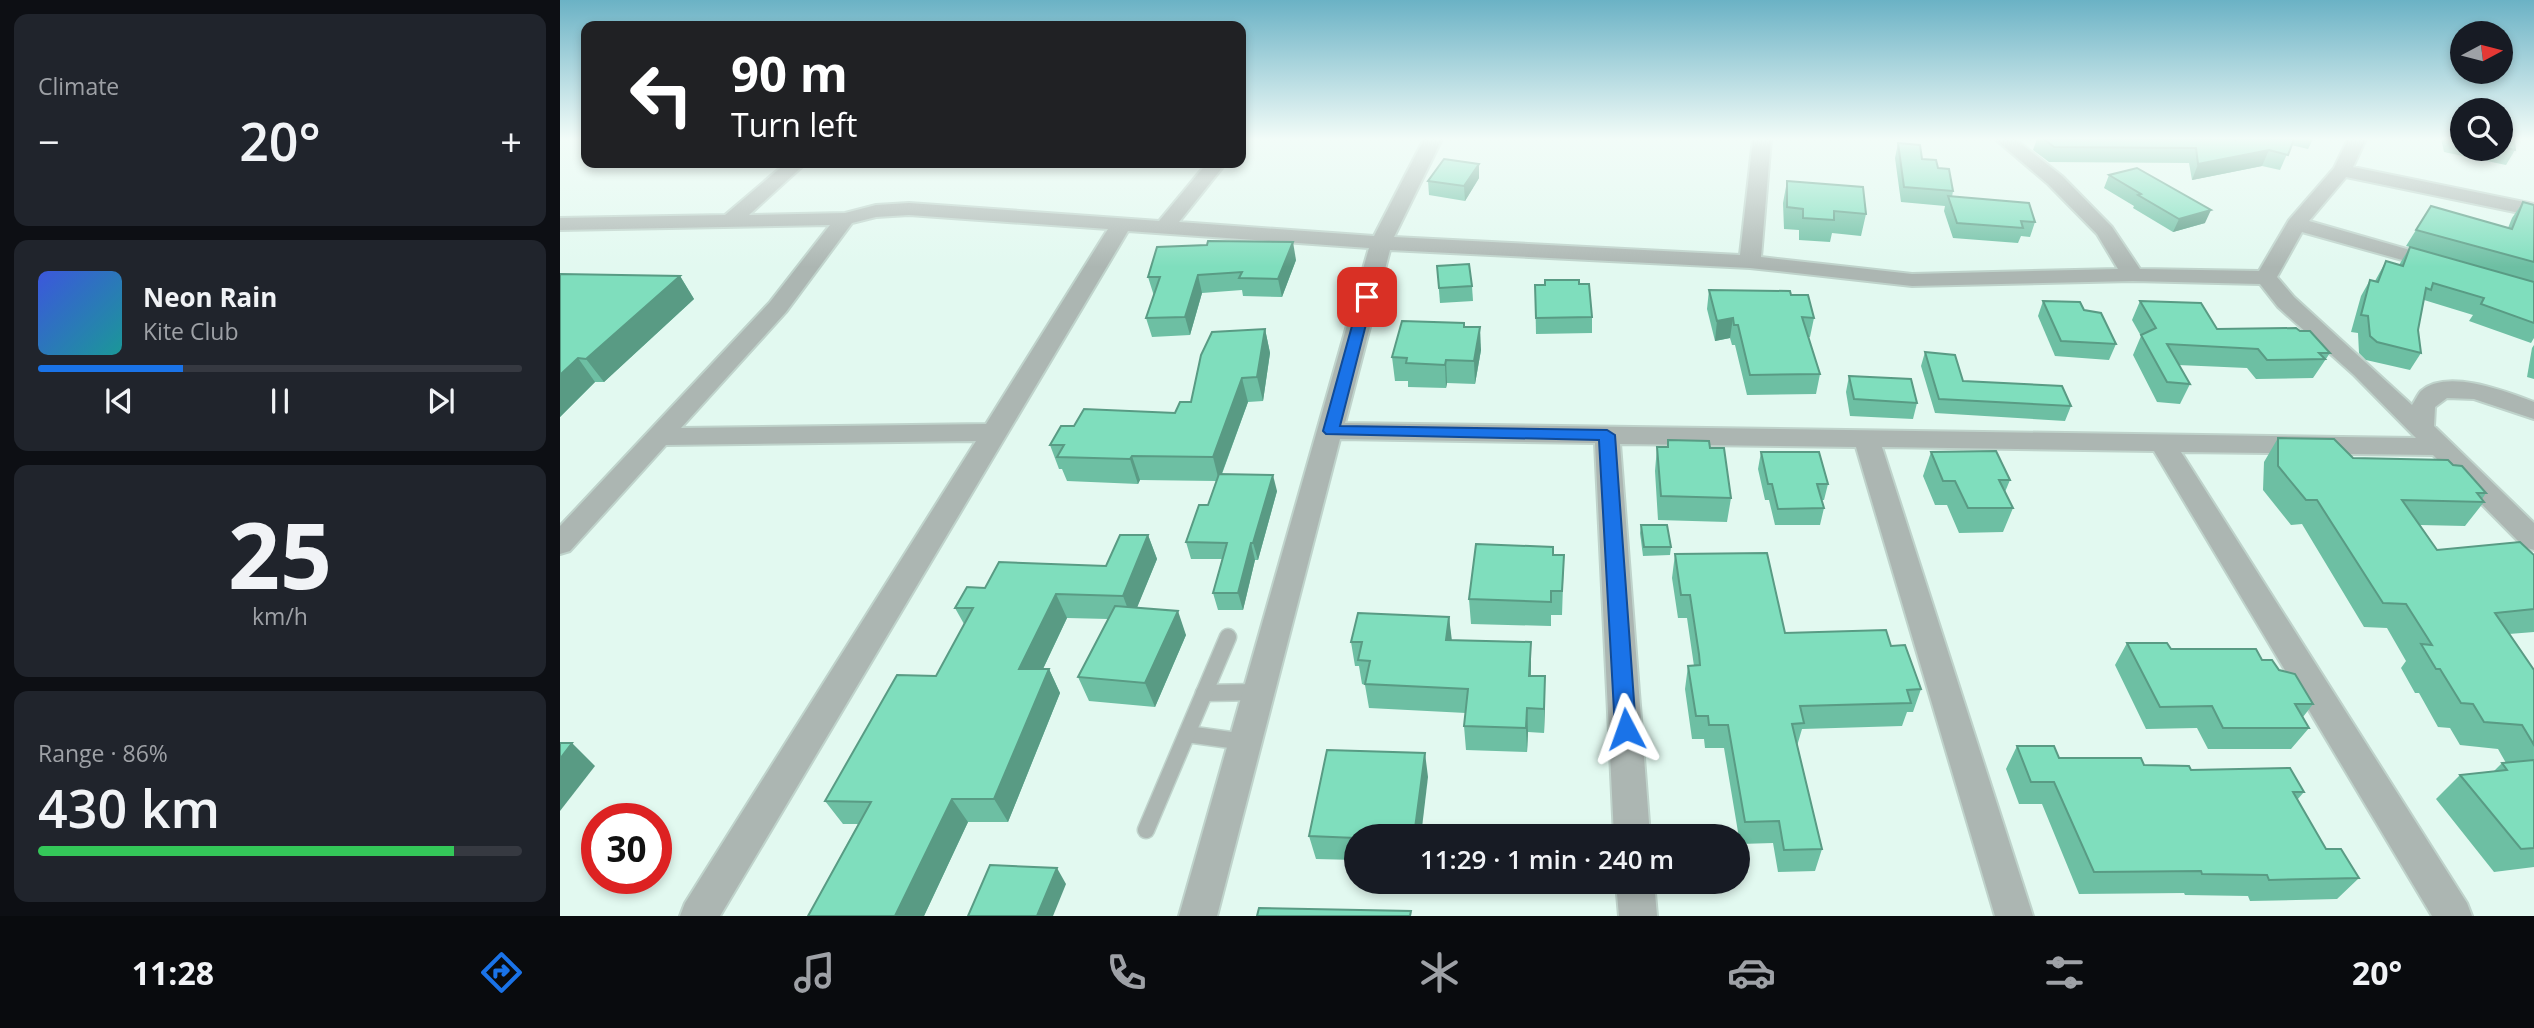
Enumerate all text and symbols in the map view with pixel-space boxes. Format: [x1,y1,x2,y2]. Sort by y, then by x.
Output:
north arrow [2450,21,2513,84]
map controls [2450,21,2513,161]
text: 90 m [731,40,848,106]
icon: left [616,49,707,140]
text: Climate [38,70,119,102]
button: search [2450,98,2513,161]
text: Turn left [731,103,857,146]
text: 20° [239,105,321,176]
text: − [38,115,60,167]
text: + [500,115,522,167]
pin [1337,267,1397,327]
icon: arrive [1348,278,1386,316]
text: Neon Rain [143,279,277,315]
text: Kite Club [143,315,238,347]
icon: previous [100,382,138,420]
icon: pause [261,382,299,420]
icon: next [422,382,460,420]
text: 25 [228,492,332,616]
text: km/h [252,600,308,632]
position arrow [1589,692,1663,766]
text: Range · 86% [38,737,168,769]
text: 430 km [38,772,220,843]
speed limit sign: 30 [581,803,672,894]
text: 11:29 · 1 min · 240 m [1420,841,1674,877]
icon: directions [477,948,526,997]
icon: music [790,948,839,997]
icon: phone [1102,948,1151,997]
icon: climate [1415,948,1464,997]
icon: car [1727,948,1776,997]
icon: filters [2040,948,2089,997]
text: 11:28 [132,951,214,994]
text: 20° [2352,951,2402,994]

